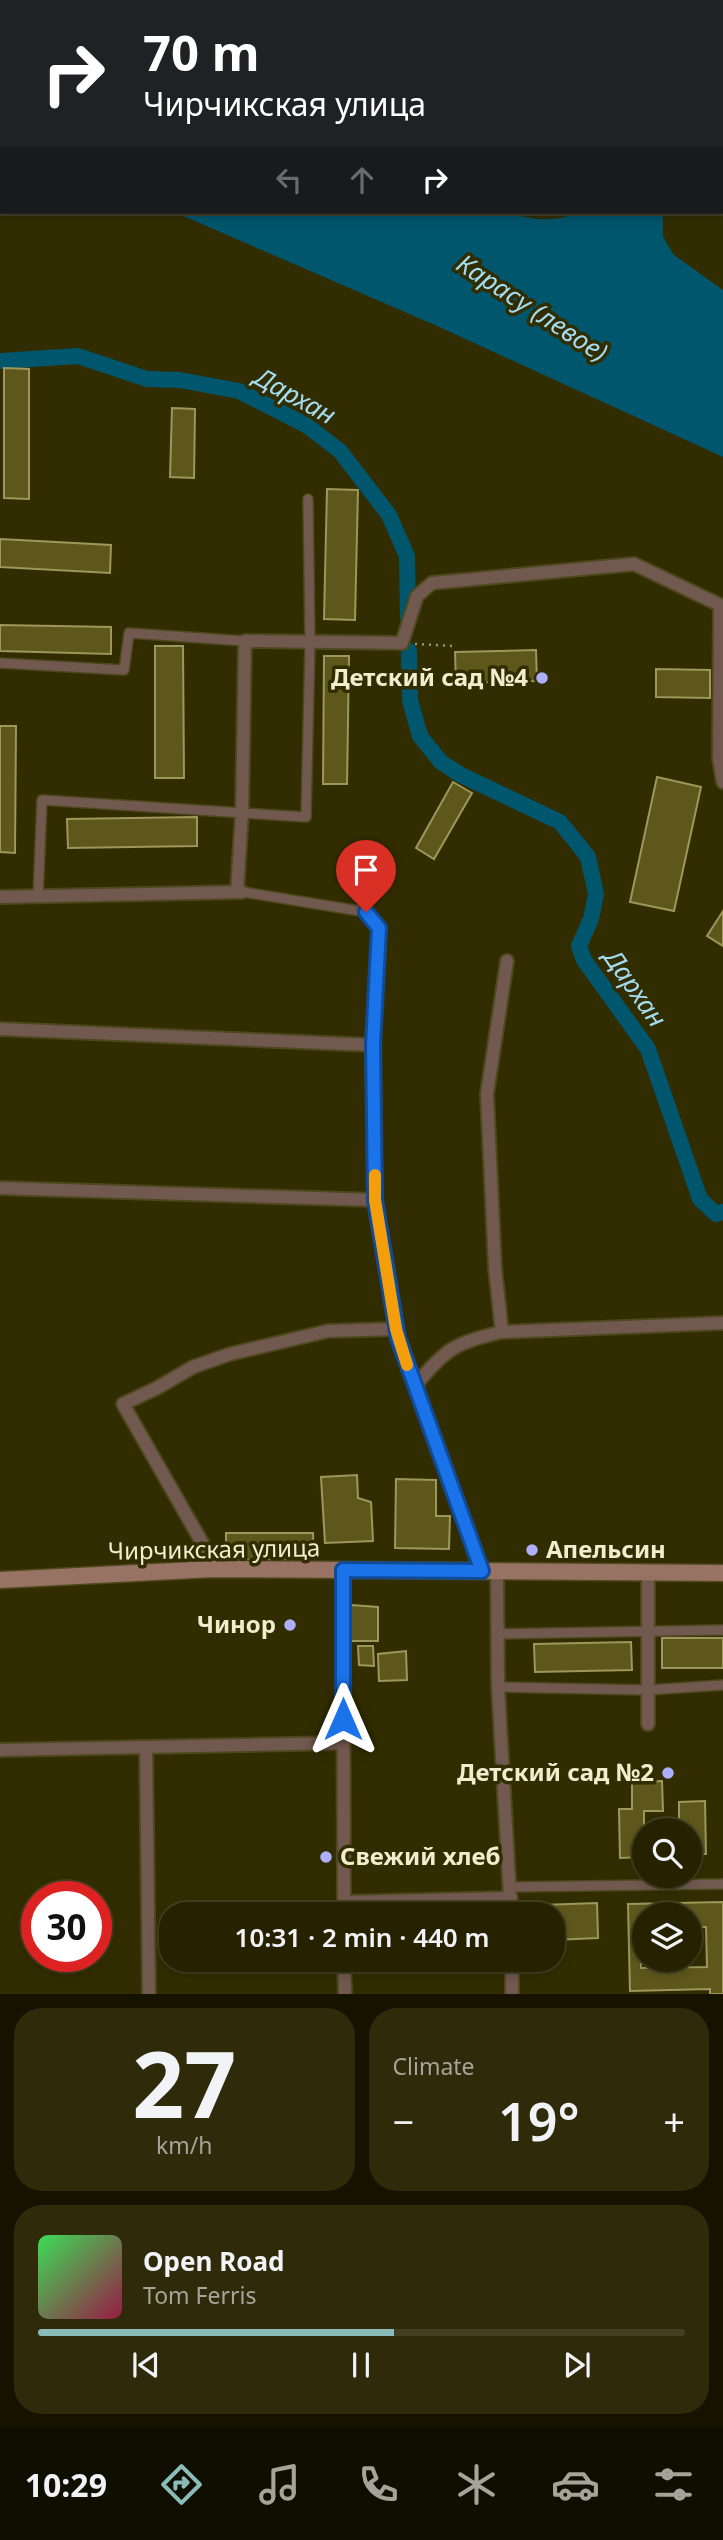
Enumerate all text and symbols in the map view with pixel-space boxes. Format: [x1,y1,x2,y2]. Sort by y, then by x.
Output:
text: 70 m [143,19,260,85]
icon: right [28,28,119,119]
text: Чирчикская улица [143,82,426,125]
icon: left [270,161,308,199]
icon: ahead [343,161,381,199]
icon: right [416,161,454,199]
water label: Карасу (левое) [450,245,615,369]
water label: Дархан [246,357,343,432]
place label: Детский сад №4 [331,660,528,693]
marker: Детский сад №4 [534,670,550,686]
pin [336,840,396,912]
icon: arrive [347,851,385,889]
water label: Дархан [594,939,676,1034]
street label: Чирчикская улица [108,1530,320,1567]
place label: Апельсин [546,1532,666,1565]
marker: Апельсин [524,1542,540,1558]
place label: Чинор [197,1607,276,1640]
marker: Чинор [282,1617,298,1633]
position arrow [306,1682,380,1756]
place label: Детский сад №2 [457,1755,654,1788]
marker: Детский сад №2 [660,1765,676,1781]
map controls [632,1818,702,1972]
button: search [632,1818,702,1888]
place label: Свежий хлеб [340,1839,501,1872]
marker: Свежий хлеб [318,1849,334,1865]
speed limit sign: 30 [21,1881,112,1972]
button: layers [632,1902,702,1972]
text: 10:31 · 2 min · 440 m [235,1919,489,1955]
text: 27 [132,2021,236,2145]
text: Climate [393,2050,475,2082]
text: 19° [498,2085,580,2156]
text: − [393,2095,414,2147]
text: + [663,2095,685,2147]
text: km/h [156,2129,213,2161]
text: Open Road [143,2243,285,2279]
text: Tom Ferris [143,2279,256,2311]
icon: previous [127,2346,165,2384]
icon: pause [342,2346,380,2384]
icon: next [558,2346,596,2384]
icon: directions [157,2460,206,2509]
icon: music [255,2460,304,2509]
icon: phone [354,2460,403,2509]
icon: climate [452,2460,501,2509]
icon: car [551,2460,600,2509]
icon: filters [649,2460,698,2509]
text: 10:29 [25,2463,107,2506]

